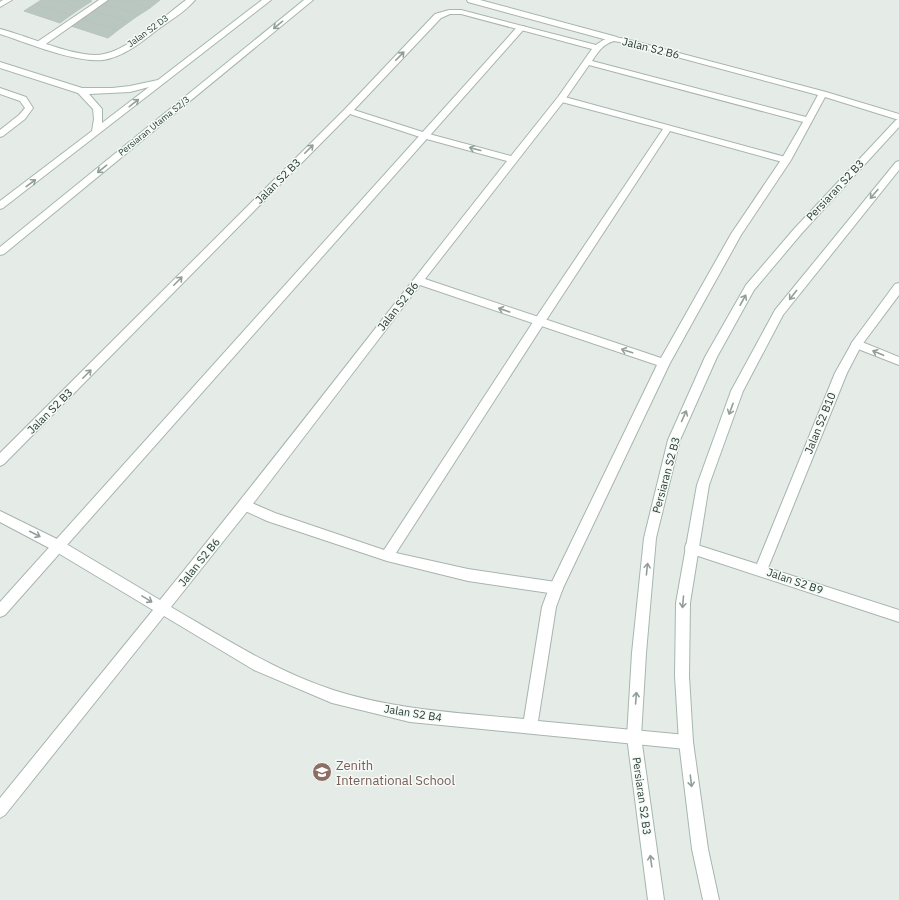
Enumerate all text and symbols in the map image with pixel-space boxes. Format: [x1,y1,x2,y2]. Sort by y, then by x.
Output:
street label: Jalan S2 D3 [125,12,170,49]
one-way arrow [273,20,284,29]
street label: Jalan S2 B6 [621,34,681,62]
one-way arrow [395,51,405,61]
street label: Persiaran Utama S2/3 [116,93,192,158]
one-way arrow [128,99,139,107]
one-way arrow [304,144,314,154]
one-way arrow [468,145,481,152]
street label: Jalan S2 B3 [252,155,304,207]
street label: Persiaran S2 B3 [803,156,867,224]
one-way arrow [96,164,107,173]
one-way arrow [25,178,36,187]
one-way arrow [870,188,879,199]
one-way arrow [173,276,183,286]
street label: Jalan S2 B6 [374,279,422,333]
one-way arrow [789,290,797,301]
one-way arrow [740,294,748,306]
one-way arrow [497,306,510,313]
one-way arrow [621,347,634,354]
one-way arrow [873,348,885,356]
one-way arrow [82,369,92,378]
street label: Jalan S2 B3 [24,385,76,437]
street label: Jalan S2 B10 [801,390,839,456]
one-way arrow [726,402,734,414]
one-way arrow [681,411,689,423]
street label: Persiaran S2 B3 [649,435,683,515]
one-way arrow [28,531,40,538]
street label: Jalan S2 B6 [175,535,223,589]
one-way arrow [644,563,651,576]
street label: Jalan S2 B9 [765,565,825,597]
one-way arrow [680,595,687,608]
one-way arrow [141,596,153,604]
one-way arrow [633,692,640,705]
street label: Jalan S2 B4 [383,702,443,725]
street label: Persiaran S2 B3 [630,756,654,836]
place label: Zenith International School [336,757,455,789]
school or university icon: Zenith International School [311,761,333,783]
one-way arrow [687,774,695,787]
one-way arrow [647,855,655,868]

